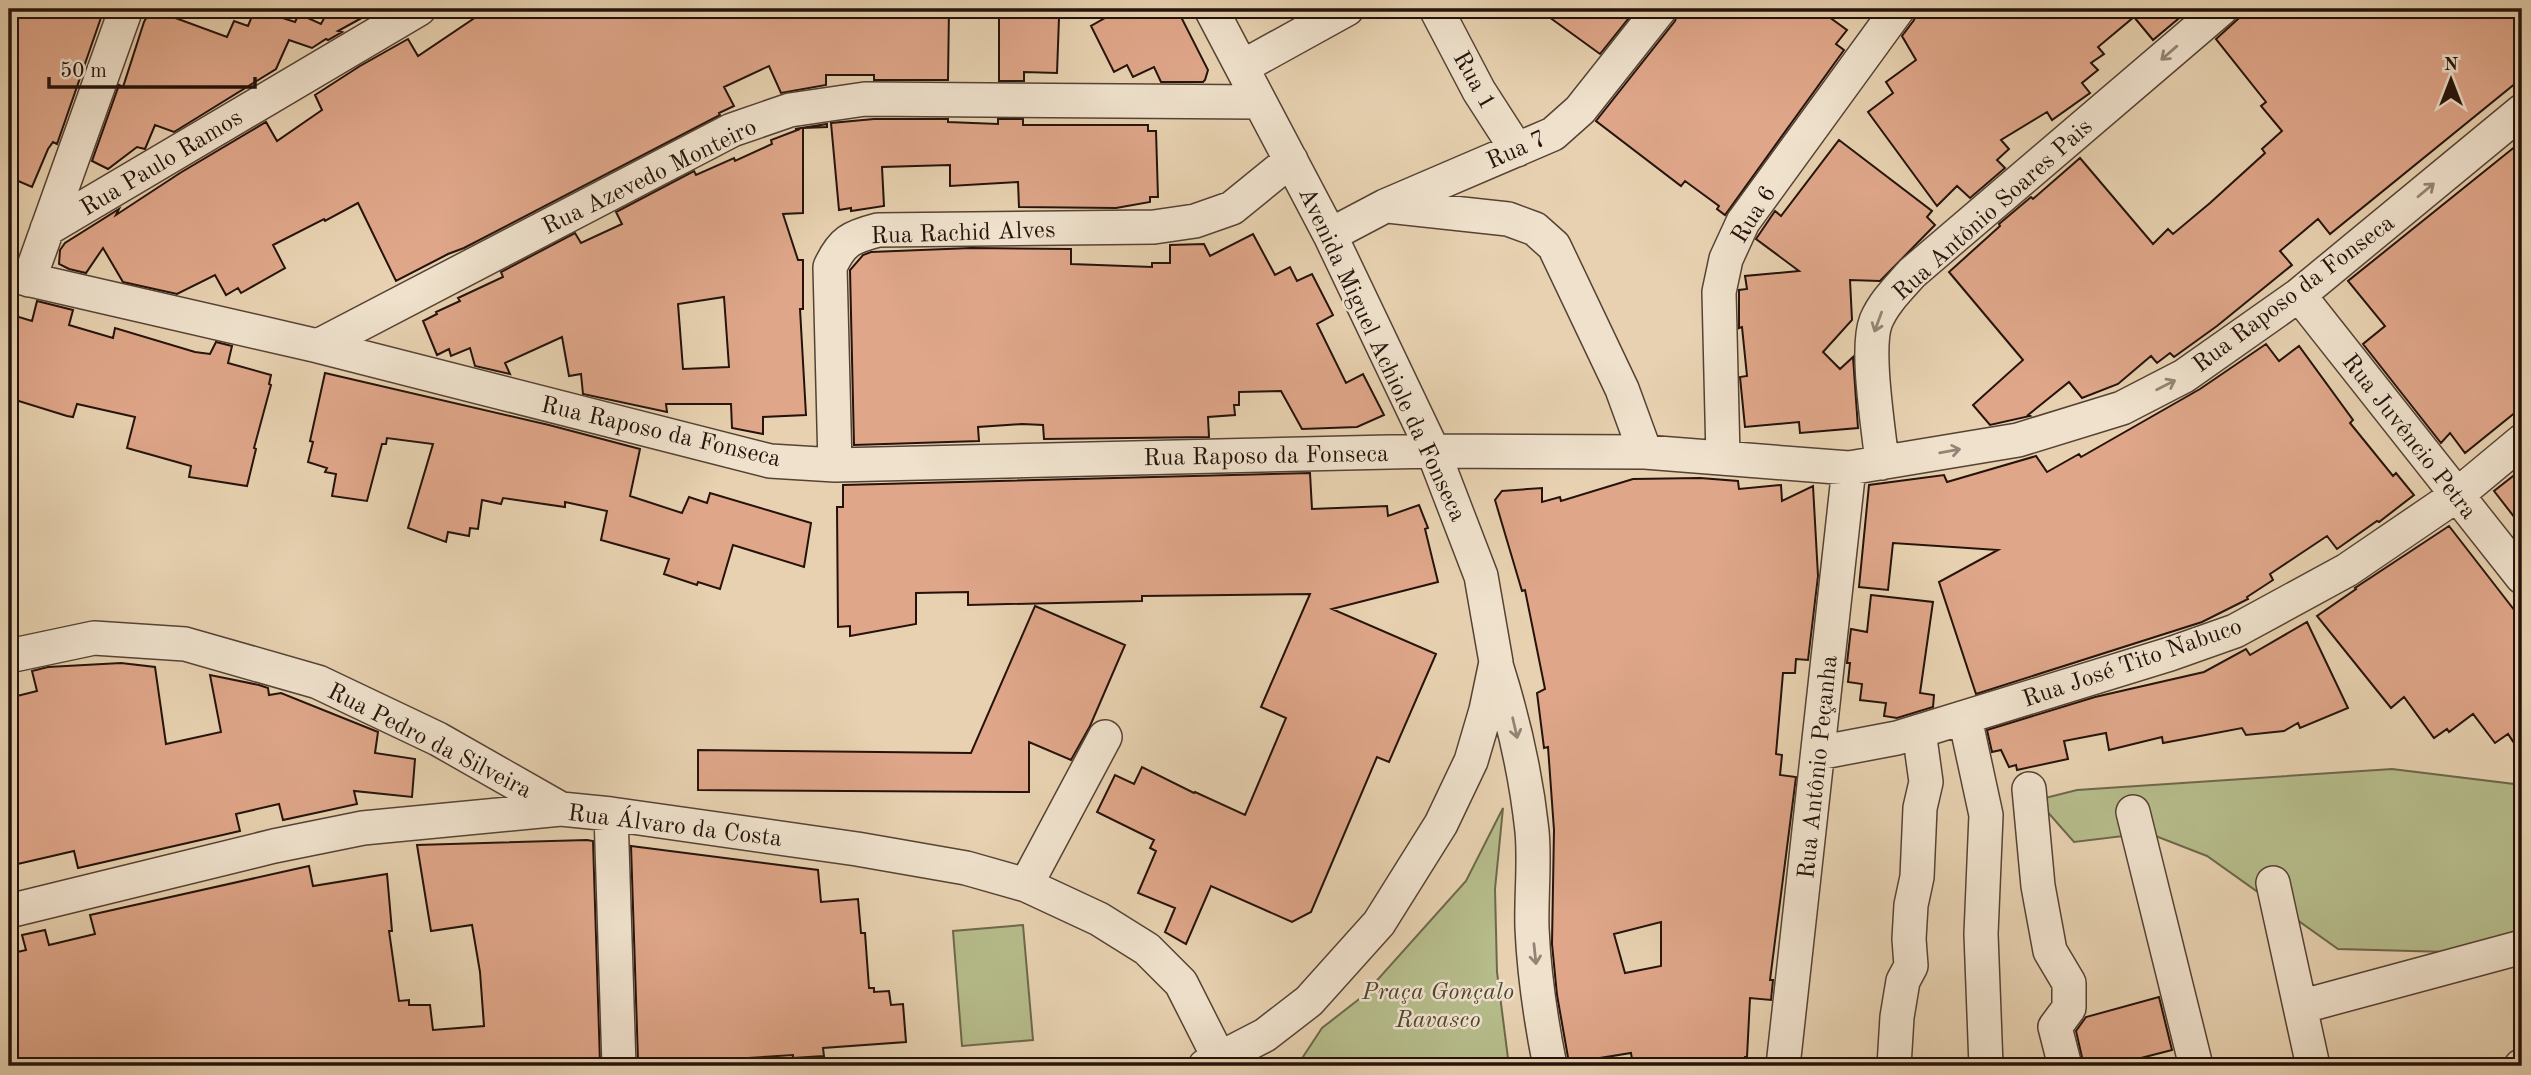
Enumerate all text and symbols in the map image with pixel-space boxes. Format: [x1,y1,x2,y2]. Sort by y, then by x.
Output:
one-way arrow [2160,45,2178,61]
scale bar [49,46,256,90]
north arrow [2416,46,2486,116]
street label: Rua 1 [1448,48,1499,114]
text: N [2444,56,2459,75]
text: 50 m [60,61,107,82]
street label: Rua Paulo Ramos [77,106,247,221]
street label: Rua Antônio Soares Pais [1889,115,2098,306]
street label: Rua Azevedo Monteiro [539,116,761,240]
street label: Rua 7 [1483,127,1550,175]
street label: Rua 6 [1728,182,1781,248]
one-way arrow [2416,183,2434,198]
street label: Avenida Miguel Achiole da Fonseca [1293,184,1469,526]
street label: Rua Raposo da Fonseca [2189,211,2399,378]
street label: Rua Rachid Alves [870,219,1056,249]
one-way arrow [1871,311,1883,333]
street label: Rua Juvêncio Petra [2337,350,2480,525]
one-way arrow [2155,378,2176,392]
street label: Rua Raposo da Fonseca [538,394,783,472]
street label: Rua Raposo da Fonseca [1143,443,1389,471]
one-way arrow [1938,444,1961,458]
street label: Rua José Tito Nabuco [2020,615,2245,713]
street label: Rua Antônio Peçanha [1795,654,1843,880]
street label: Rua Pedro da Silveira [323,680,535,804]
one-way arrow [1509,716,1522,739]
street label: Rua Álvaro da Costa [566,798,784,852]
one-way arrow [1529,942,1542,964]
park label: Praça Gonçalo Ravasco [1361,981,1514,1033]

